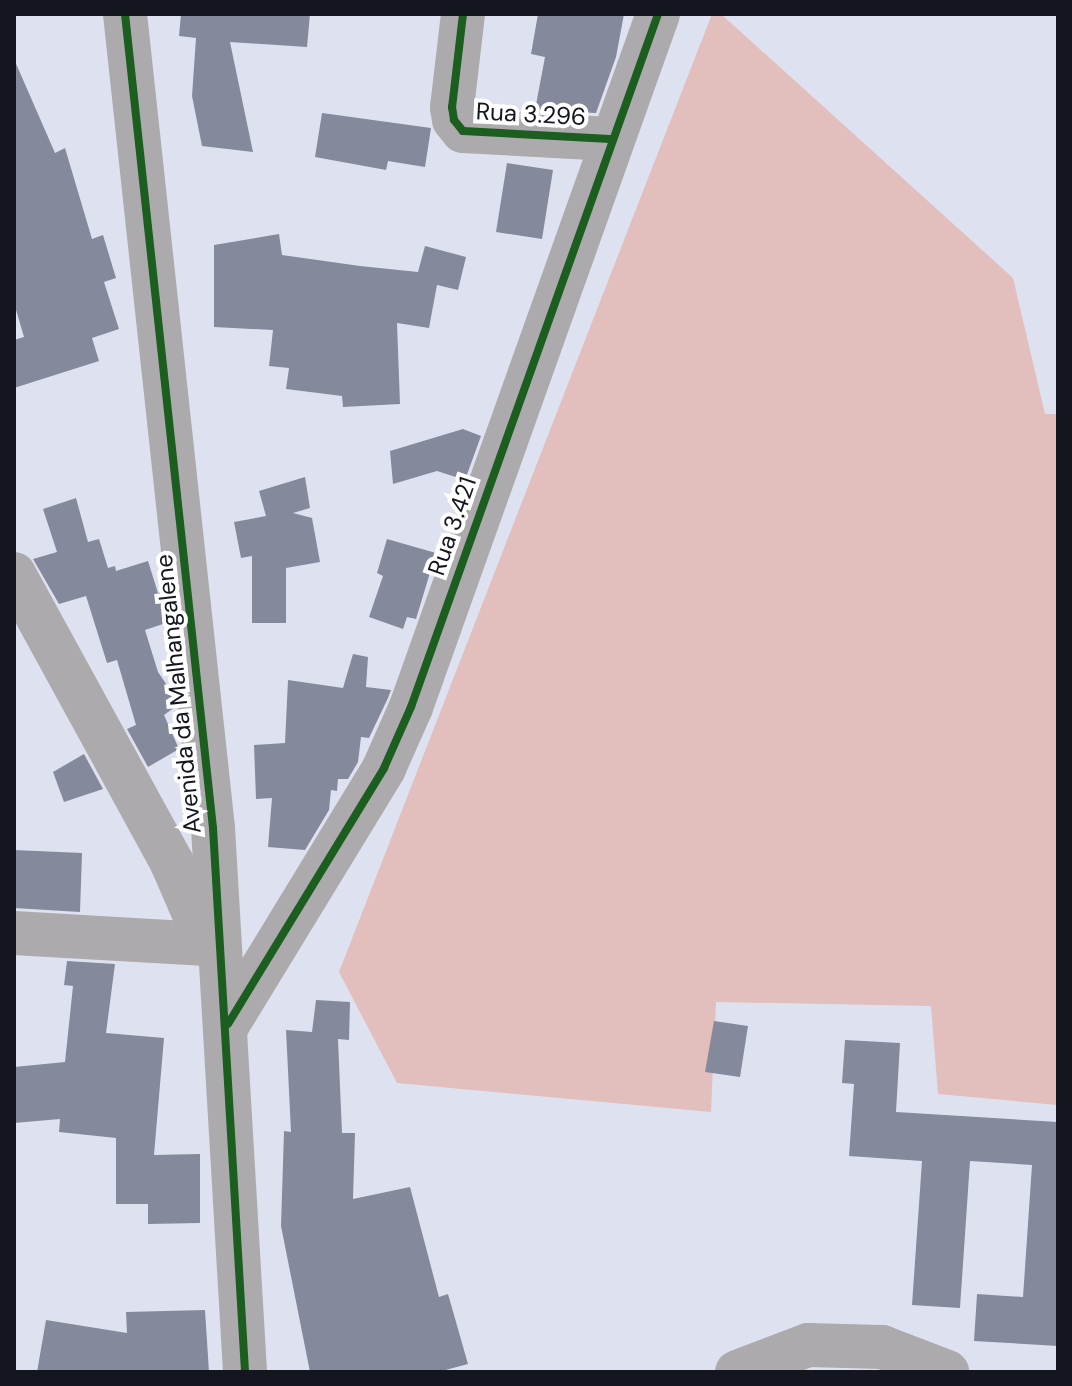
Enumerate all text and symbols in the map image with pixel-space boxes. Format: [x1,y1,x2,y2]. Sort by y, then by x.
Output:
street label: Rua 3.296 [475,97,587,131]
street label: Rua 3.421 [422,473,482,579]
street label: Avenida da Malhangalene [149,553,207,835]

